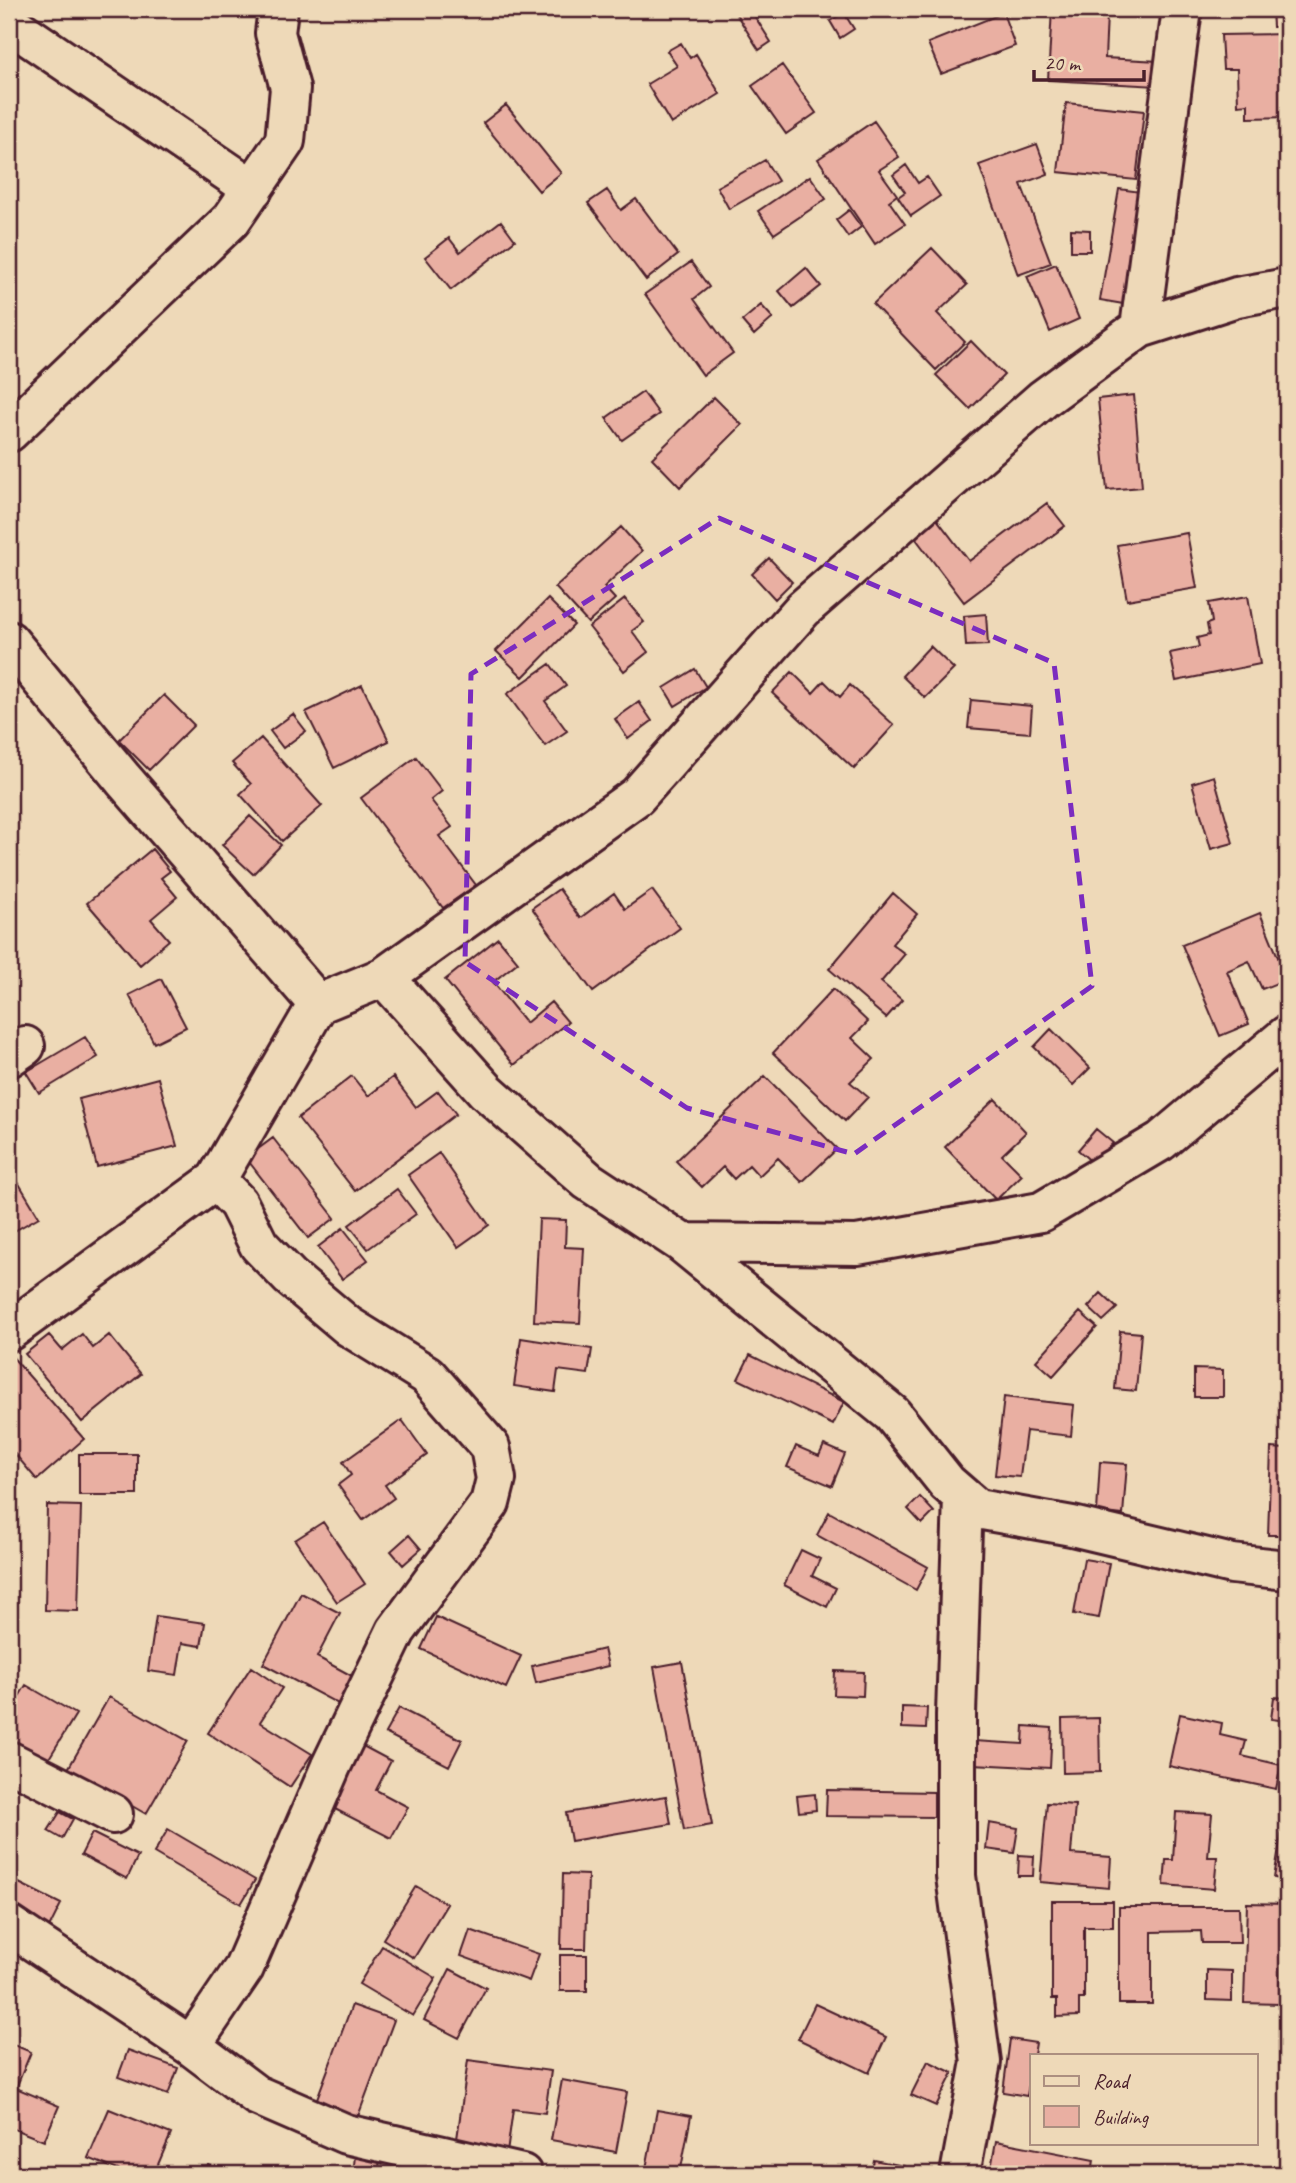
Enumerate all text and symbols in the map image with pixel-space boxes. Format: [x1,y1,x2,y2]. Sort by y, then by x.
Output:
scale bar [1034,38,1144,82]
text: 20 m [1044,50,1082,76]
legend [1030,2054,1258,2144]
text: Road [1093,2068,1132,2094]
text: Building [1093,2104,1150,2130]

